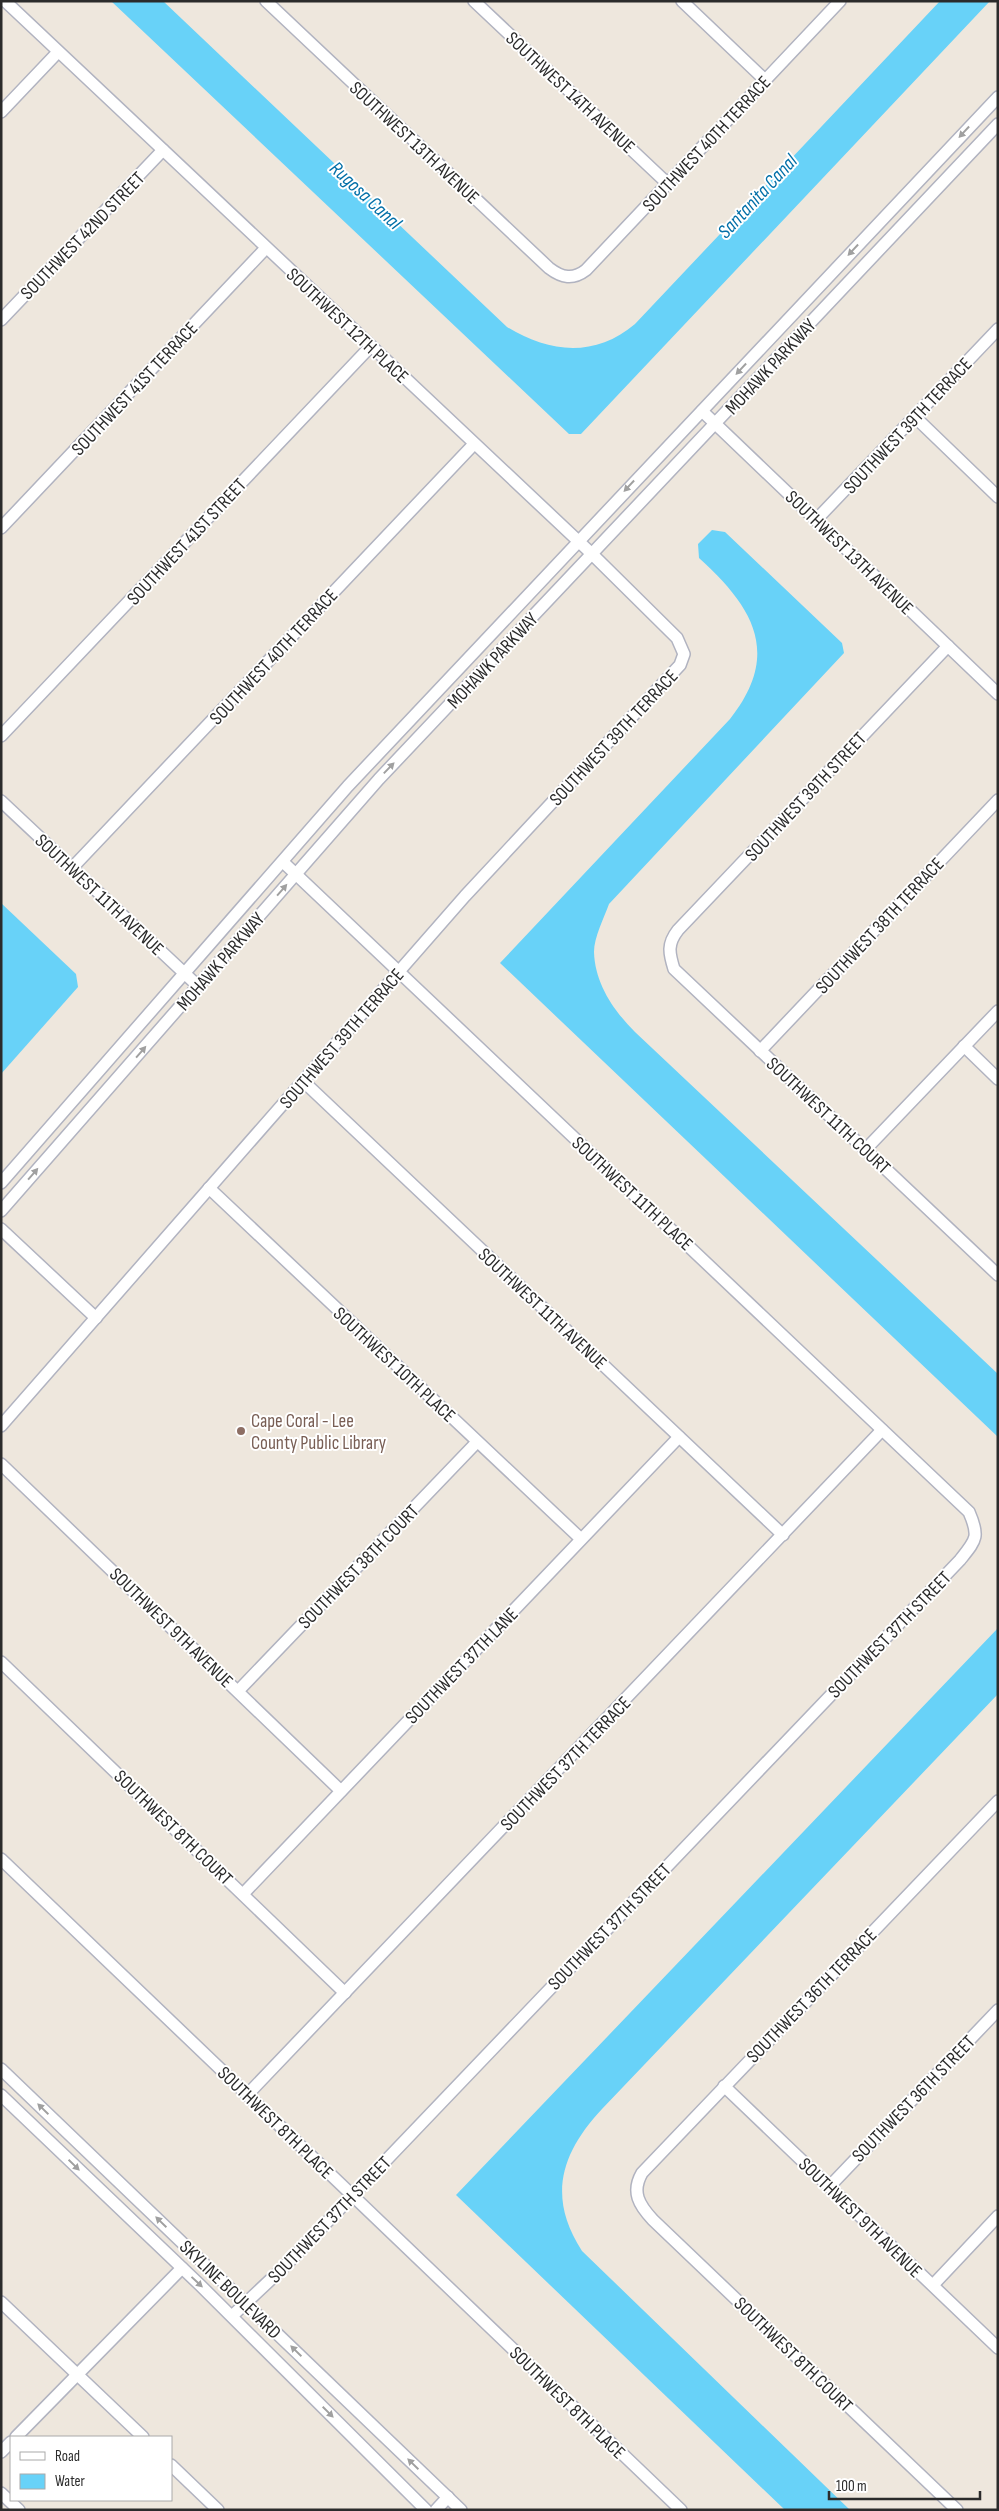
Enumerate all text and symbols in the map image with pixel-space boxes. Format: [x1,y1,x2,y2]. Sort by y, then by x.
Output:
street label: SOUTHWEST 14TH AVENUE [501,27,639,159]
street label: SOUTHWEST 40TH TERRACE [638,71,776,217]
street label: SOUTHWEST 13TH AVENUE [344,77,484,209]
one-way arrow [958,126,970,138]
water label: Santanita Canal [713,149,803,243]
water label: Rugosa Canal [324,156,407,236]
street label: SOUTHWEST 42ND STREET [16,167,150,305]
one-way arrow [847,244,859,256]
street label: SOUTHWEST 12TH PLACE [281,264,413,389]
street label: MOHAWK PARKWAY [721,314,821,420]
street label: SOUTHWEST 41ST TERRACE [67,317,203,461]
street label: SOUTHWEST 39TH TERRACE [839,353,977,499]
one-way arrow [735,362,747,374]
street label: SOUTHWEST 41ST STREET [123,474,252,610]
one-way arrow [623,480,635,492]
street label: SOUTHWEST 13TH AVENUE [780,486,918,620]
street label: SOUTHWEST 40TH TERRACE [205,584,343,730]
street label: MOHAWK PARKWAY [443,608,543,714]
street label: SOUTHWEST 39TH TERRACE [545,665,683,811]
street label: SOUTHWEST 39TH STREET [740,728,872,866]
one-way arrow [383,762,395,774]
street label: SOUTHWEST 11TH AVENUE [30,829,168,961]
street label: SOUTHWEST 38TH TERRACE [811,853,949,999]
one-way arrow [276,884,287,896]
street label: MOHAWK PARKWAY [172,908,270,1016]
street label: SOUTHWEST 39TH TERRACE [275,964,409,1114]
one-way arrow [135,1045,146,1058]
street label: SOUTHWEST 11TH COURT [761,1053,895,1180]
street label: SOUTHWEST 11TH PLACE [567,1132,697,1256]
one-way arrow [28,1168,39,1181]
street label: SOUTHWEST 11TH AVENUE [473,1243,611,1375]
street label: SOUTHWEST 10TH PLACE [328,1303,460,1428]
place label: Cape Coral - Lee County Public Library [251,1410,387,1455]
marker: Cape Coral - Lee County Public Library [235,1425,247,1437]
street label: SOUTHWEST 38TH COURT [294,1500,424,1634]
street label: SOUTHWEST 9TH AVENUE [104,1563,238,1693]
street label: SOUTHWEST 37TH STREET [824,1567,957,1703]
street label: SOUTHWEST 37TH LANE [401,1603,523,1729]
street label: SOUTHWEST 37TH TERRACE [496,1692,636,1836]
street label: SOUTHWEST 8TH COURT [109,1766,237,1891]
street label: SOUTHWEST 37TH STREET [544,1859,677,1995]
street label: SOUTHWEST 36TH TERRACE [742,1924,882,2068]
street label: SOUTHWEST 36TH STREET [848,2031,981,2167]
street label: SOUTHWEST 8TH PLACE [212,2062,338,2184]
one-way arrow [37,2103,49,2115]
street label: SOUTHWEST 37TH STREET [264,2152,397,2288]
street label: SOUTHWEST 9TH AVENUE [793,2153,927,2283]
one-way arrow [68,2159,80,2171]
one-way arrow [155,2216,167,2228]
street label: SKYLINE BOULEVARD [174,2236,286,2344]
one-way arrow [190,2276,202,2288]
street label: SOUTHWEST 8TH COURT [729,2293,857,2418]
street label: SOUTHWEST 8TH PLACE [504,2342,630,2464]
one-way arrow [290,2345,302,2357]
one-way arrow [322,2406,334,2418]
legend [10,2436,172,2501]
text: Road [55,2447,80,2466]
one-way arrow [407,2458,419,2470]
scale bar [829,2468,980,2500]
text: Water [55,2472,86,2491]
text: 100 m [836,2477,867,2496]

